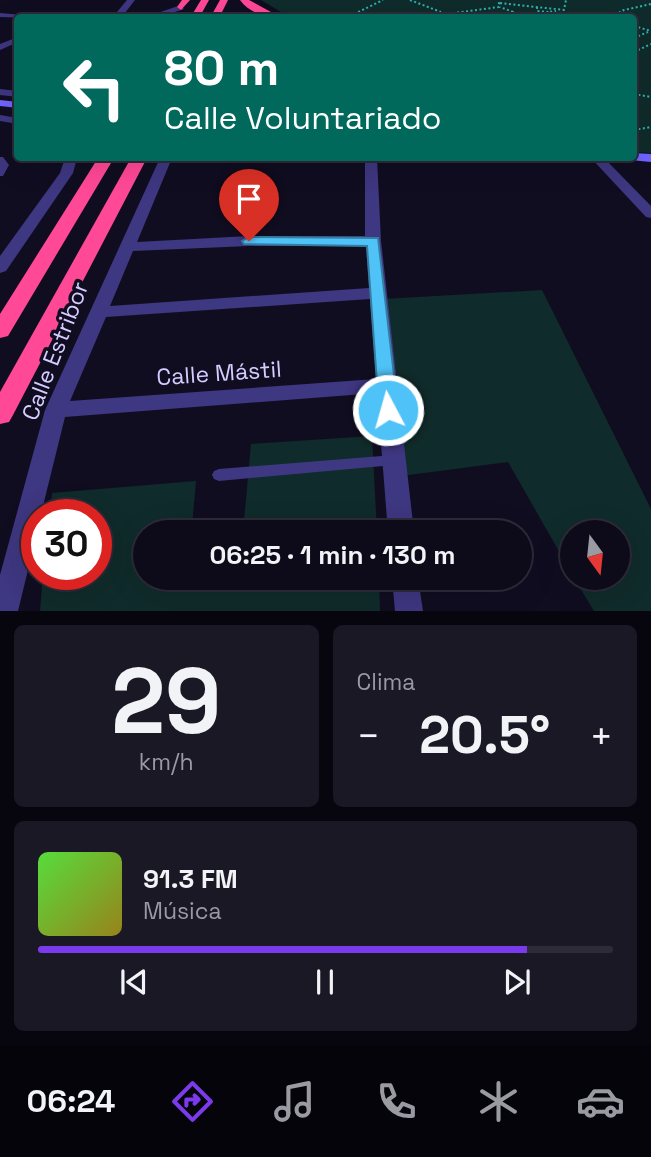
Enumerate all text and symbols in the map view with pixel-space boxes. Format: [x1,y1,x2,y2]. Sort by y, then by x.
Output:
text: 80 m [164,37,279,99]
icon: left [49,42,140,133]
text: Calle Voluntariado [164,98,442,138]
pin [219,169,279,241]
icon: arrive [230,180,268,218]
street label: Calle Estribor [15,277,95,425]
street label: Calle Mástil [155,354,283,392]
position arrow [351,373,425,447]
speed limit sign: 30 [21,499,112,590]
north arrow [560,520,630,590]
map controls [560,520,630,590]
text: 06:25 · 1 min · 130 m [209,538,456,572]
text: 29 [111,643,221,760]
text: Clima [357,667,416,697]
text: 20.5° [419,702,550,768]
text: − [357,712,380,760]
text: + [589,712,613,760]
text: km/h [139,747,194,777]
text: 91.3 FM [143,862,238,896]
text: Música [143,896,222,926]
icon: previous [115,963,153,1001]
icon: pause [306,963,344,1001]
icon: next [498,963,536,1001]
icon: directions [168,1077,217,1126]
icon: music [270,1077,319,1126]
icon: phone [372,1077,421,1126]
icon: climate [474,1077,523,1126]
icon: car [576,1077,625,1126]
text: 06:24 [26,1081,115,1121]

